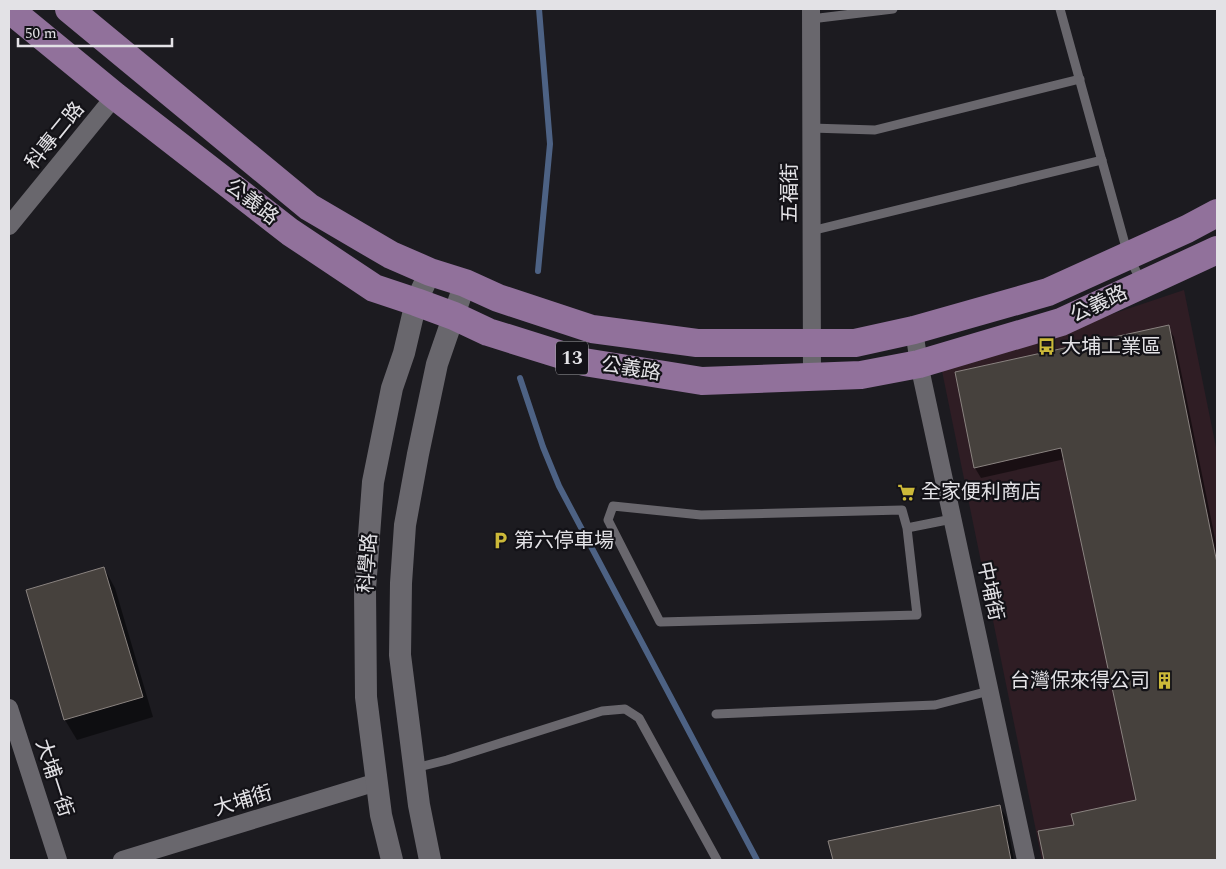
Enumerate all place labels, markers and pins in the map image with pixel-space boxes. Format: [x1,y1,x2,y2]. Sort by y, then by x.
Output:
place label: 大埔工業區 [1061,332,1161,362]
bus stop icon: 大埔工業區 [1037,337,1057,357]
place label: 全家便利商店 [921,477,1041,507]
supermarket icon: 全家便利商店 [897,482,917,502]
place label: 第六停車場 [514,526,614,556]
parking icon: 第六停車場 [490,531,510,551]
place label: 台灣保來得公司 [1010,666,1150,696]
building icon: 台灣保來得公司 [1154,671,1174,691]

